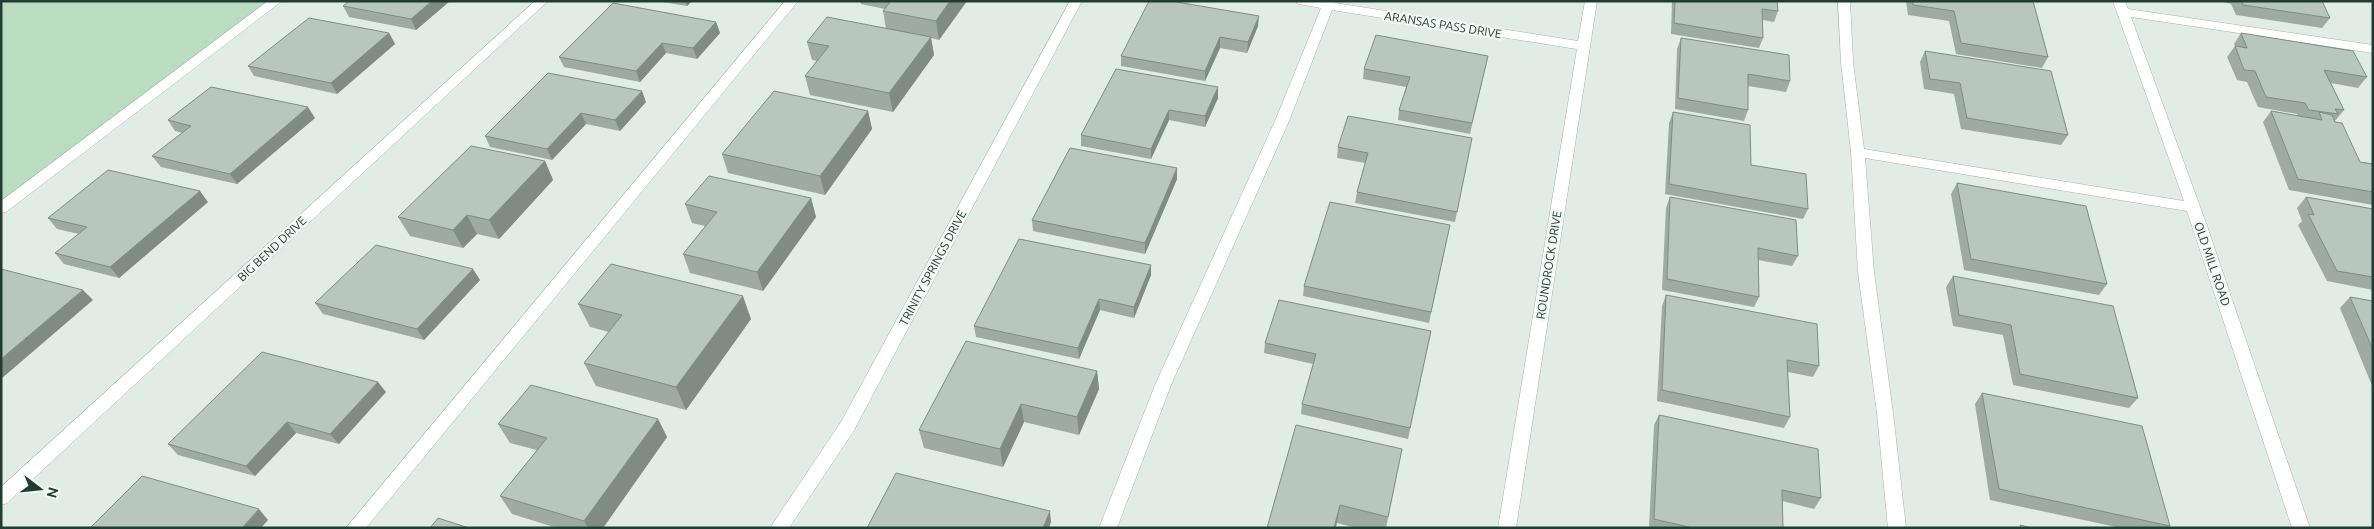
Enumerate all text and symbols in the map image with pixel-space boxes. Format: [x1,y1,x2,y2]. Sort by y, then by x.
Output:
street label: ARANSAS PASS DRIVE [1383,9,1503,40]
street label: TRINITY SPRINGS DRIVE [897,208,969,328]
street label: ROUNDROCK DRIVE [1534,210,1564,320]
street label: BIG BEND DRIVE [235,213,309,284]
street label: OLD MILL ROAD [2192,220,2233,308]
north arrow [15,464,65,514]
text: N [43,485,62,500]

